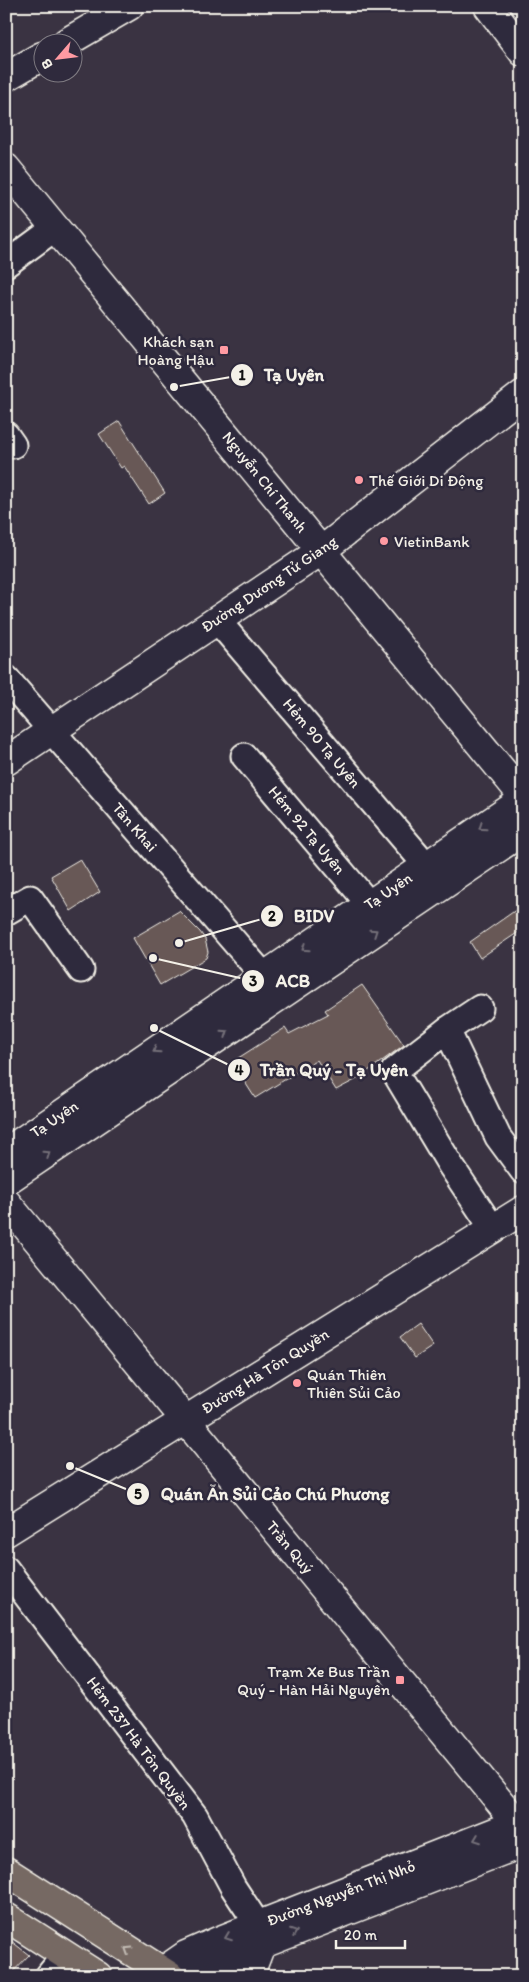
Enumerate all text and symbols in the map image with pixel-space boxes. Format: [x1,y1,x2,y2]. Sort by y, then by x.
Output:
north arrow [32,32,82,82]
text: B [37,56,57,72]
place label: Khách sạn Hoàng Hậu [137,332,214,369]
marker: Khách sạn Hoàng Hậu [218,344,230,356]
callout: Tạ Uyên [229,358,335,391]
text: Tạ Uyên [263,364,325,386]
text: 1 [239,366,246,384]
street label: Nguyễn Chí Thanh [218,428,312,536]
place label: Thế Giới Di Động [369,471,484,490]
marker: Thế Giới Di Động [353,474,365,486]
street label: Đường Dương Tử Giang [198,531,341,636]
place label: VietinBank [394,532,470,551]
marker: VietinBank [378,535,390,547]
street label: Hẻm 90 Tạ Uyên [279,694,365,792]
street label: Hẻm 92 Tạ Uyên [264,782,350,879]
street label: Tân Khai [108,799,162,855]
one-way arrow [479,821,488,830]
street label: Tạ Uyên [360,868,416,914]
callout: BIDV [259,900,344,933]
text: BIDV [294,905,335,927]
text: 2 [268,907,276,925]
one-way arrow [368,929,377,938]
one-way arrow [301,942,311,951]
callout: ACB [241,964,320,997]
text: ACB [275,970,310,992]
text: 3 [249,972,257,990]
one-way arrow [219,1030,228,1039]
one-way arrow [152,1043,161,1053]
callout: Trần Quý - Tạ Uyên [226,1053,418,1086]
text: Trần Quý - Tạ Uyên [259,1059,409,1081]
text: 4 [234,1061,244,1079]
street label: Tạ Uyên [26,1096,82,1142]
one-way arrow [41,1151,50,1160]
street label: Đường Hà Tôn Quyền [198,1324,332,1418]
place label: Quán Thiên Thiên Sủi Cảo [307,1365,401,1402]
marker: Quán Thiên Thiên Sủi Cảo [291,1377,303,1389]
callout: Quán Ăn Sủi Cảo Chú Phương [126,1477,400,1510]
text: Quán Ăn Sủi Cảo Chú Phương [161,1483,390,1505]
text: 5 [134,1485,142,1503]
street label: Trần Quý [262,1517,318,1578]
place label: Trạm Xe Bus Trần Quý - Hàn Hải Nguyên [237,1662,390,1699]
street label: Hẻm 237 Hà Tôn Quyền [83,1673,195,1813]
marker: Trạm Xe Bus Trần Quý - Hàn Hải Nguyên [394,1674,406,1686]
one-way arrow [473,1833,482,1843]
street label: Đường Nguyễn Thị Nhỏ [264,1856,418,1930]
scale bar [336,1917,405,1949]
text: 20 m [344,1926,378,1944]
one-way arrow [289,1928,298,1938]
one-way arrow [224,1930,233,1941]
one-way arrow [125,1947,134,1956]

